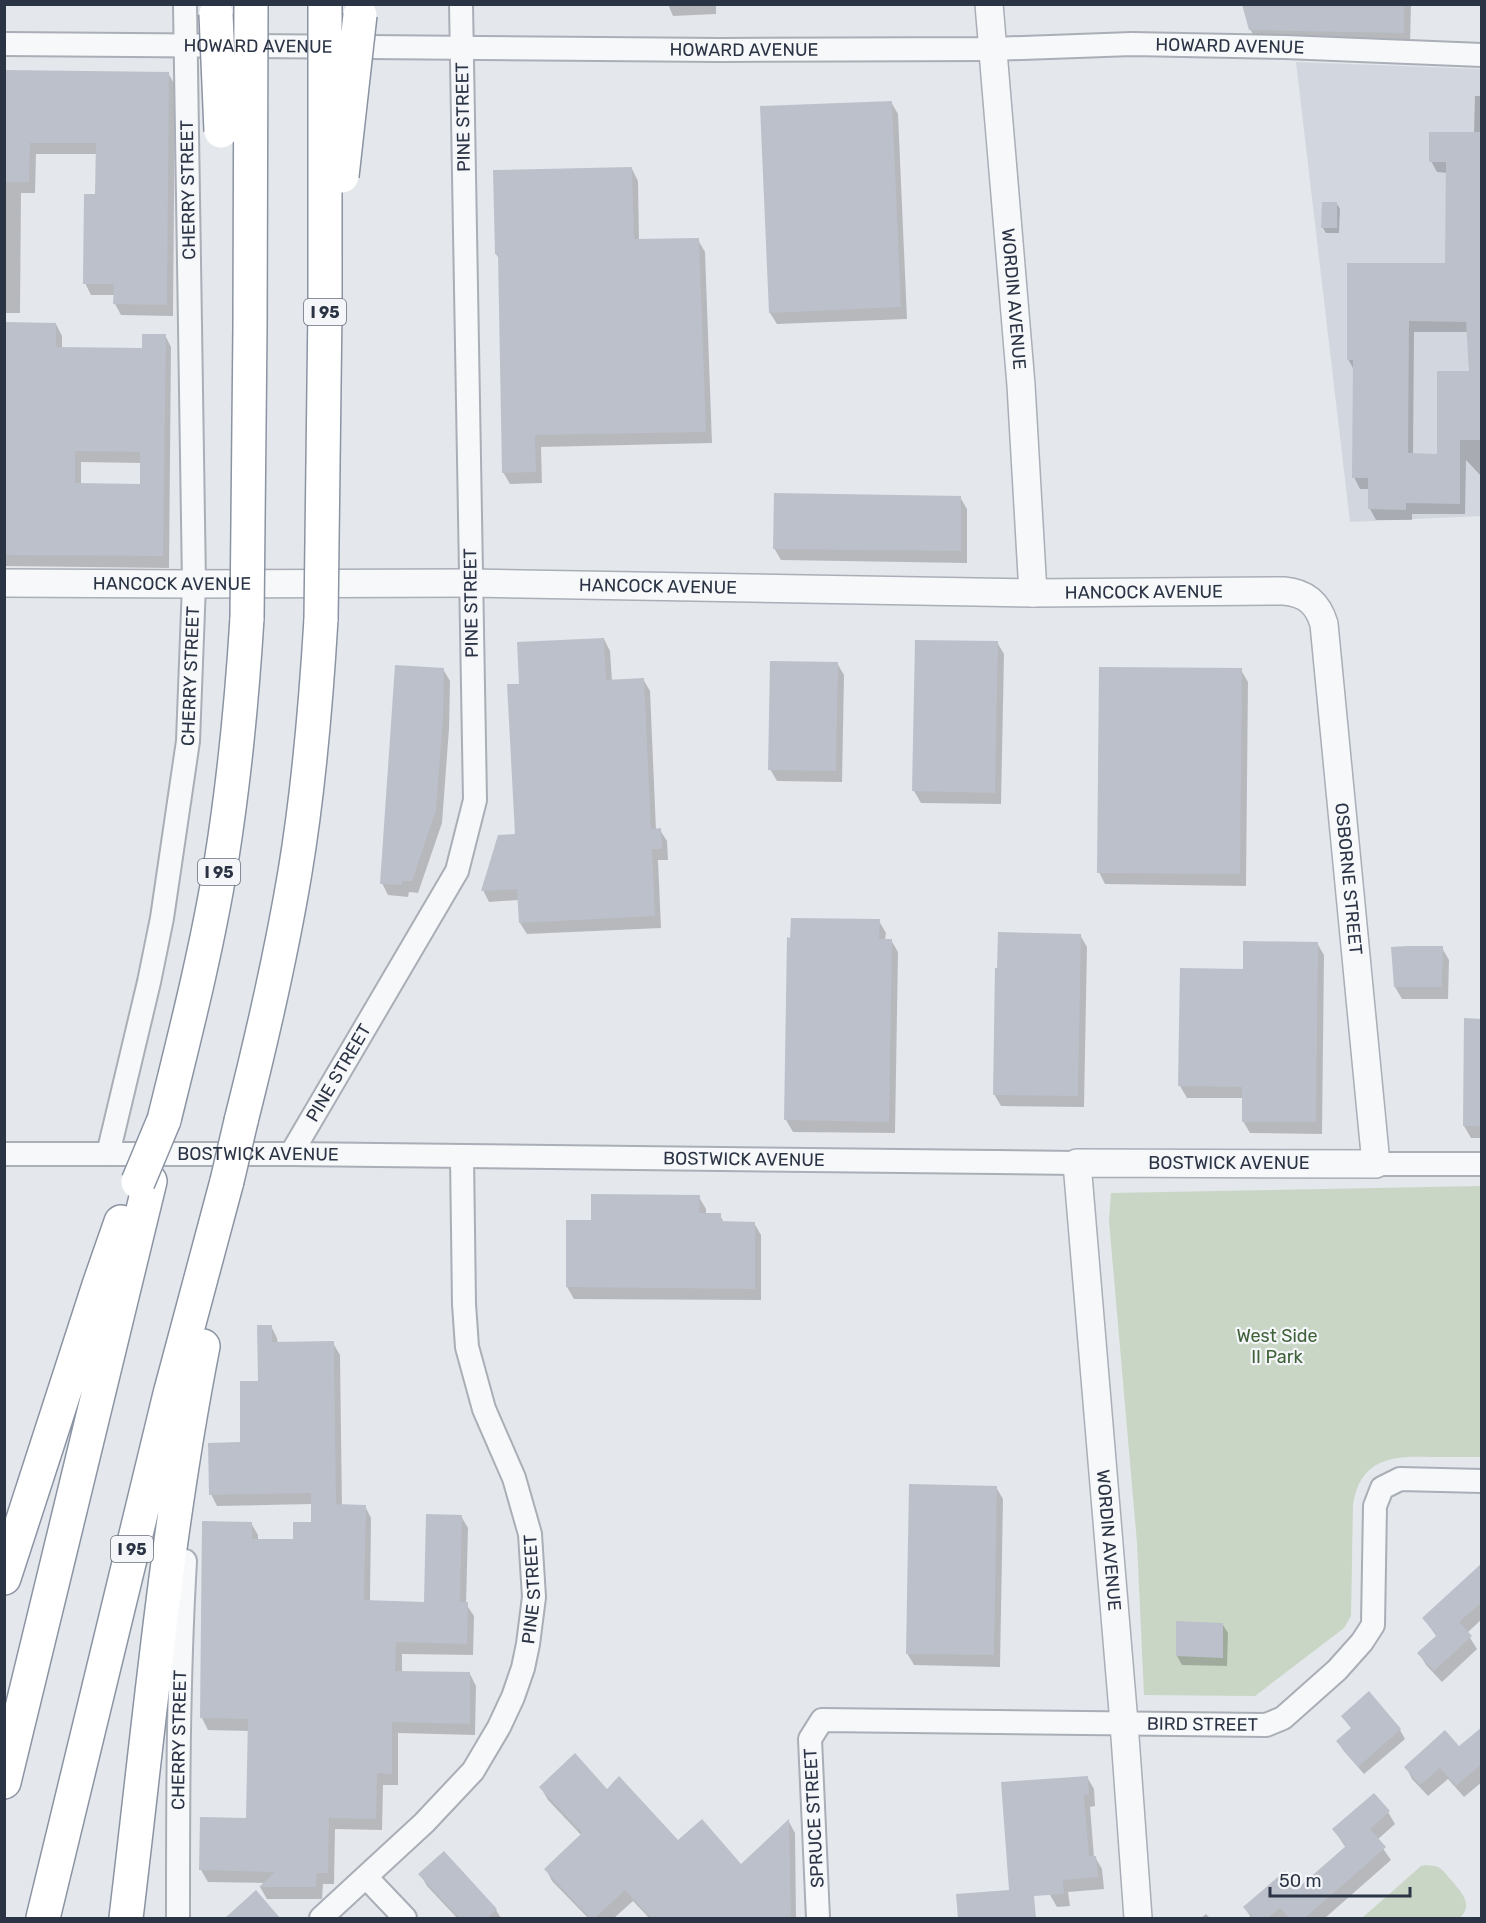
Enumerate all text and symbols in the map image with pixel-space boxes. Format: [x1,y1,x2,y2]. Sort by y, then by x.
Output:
street label: HOWARD AVENUE [1155,33,1305,59]
street label: HOWARD AVENUE [183,35,333,58]
street label: HOWARD AVENUE [669,39,819,61]
street label: PINE STREET [451,62,475,172]
street label: CHERRY STREET [176,120,200,260]
street label: WORDIN AVENUE [997,227,1031,371]
road number: I 95 [304,299,346,325]
street label: PINE STREET [459,548,483,658]
street label: HANCOCK AVENUE [93,572,251,595]
street label: HANCOCK AVENUE [579,574,737,599]
street label: HANCOCK AVENUE [1065,580,1223,604]
street label: CHERRY STREET [177,606,204,746]
street label: OSBORNE STREET [1330,802,1367,956]
road number: I 95 [198,859,240,885]
street label: PINE STREET [301,1020,376,1126]
street label: BOSTWICK AVENUE [177,1143,339,1166]
street label: BOSTWICK AVENUE [663,1147,825,1171]
street label: BOSTWICK AVENUE [1148,1152,1310,1174]
park label: West Side II Park [1236,1325,1318,1368]
street label: WORDIN AVENUE [1092,1469,1126,1612]
street label: PINE STREET [517,1534,545,1645]
road number: I 95 [111,1536,153,1562]
street label: CHERRY STREET [167,1670,191,1810]
street label: BIRD STREET [1147,1713,1258,1736]
street label: SPRUCE STREET [799,1748,829,1888]
scale bar [1270,1860,1410,1898]
text: 50 m [1279,1870,1322,1892]

